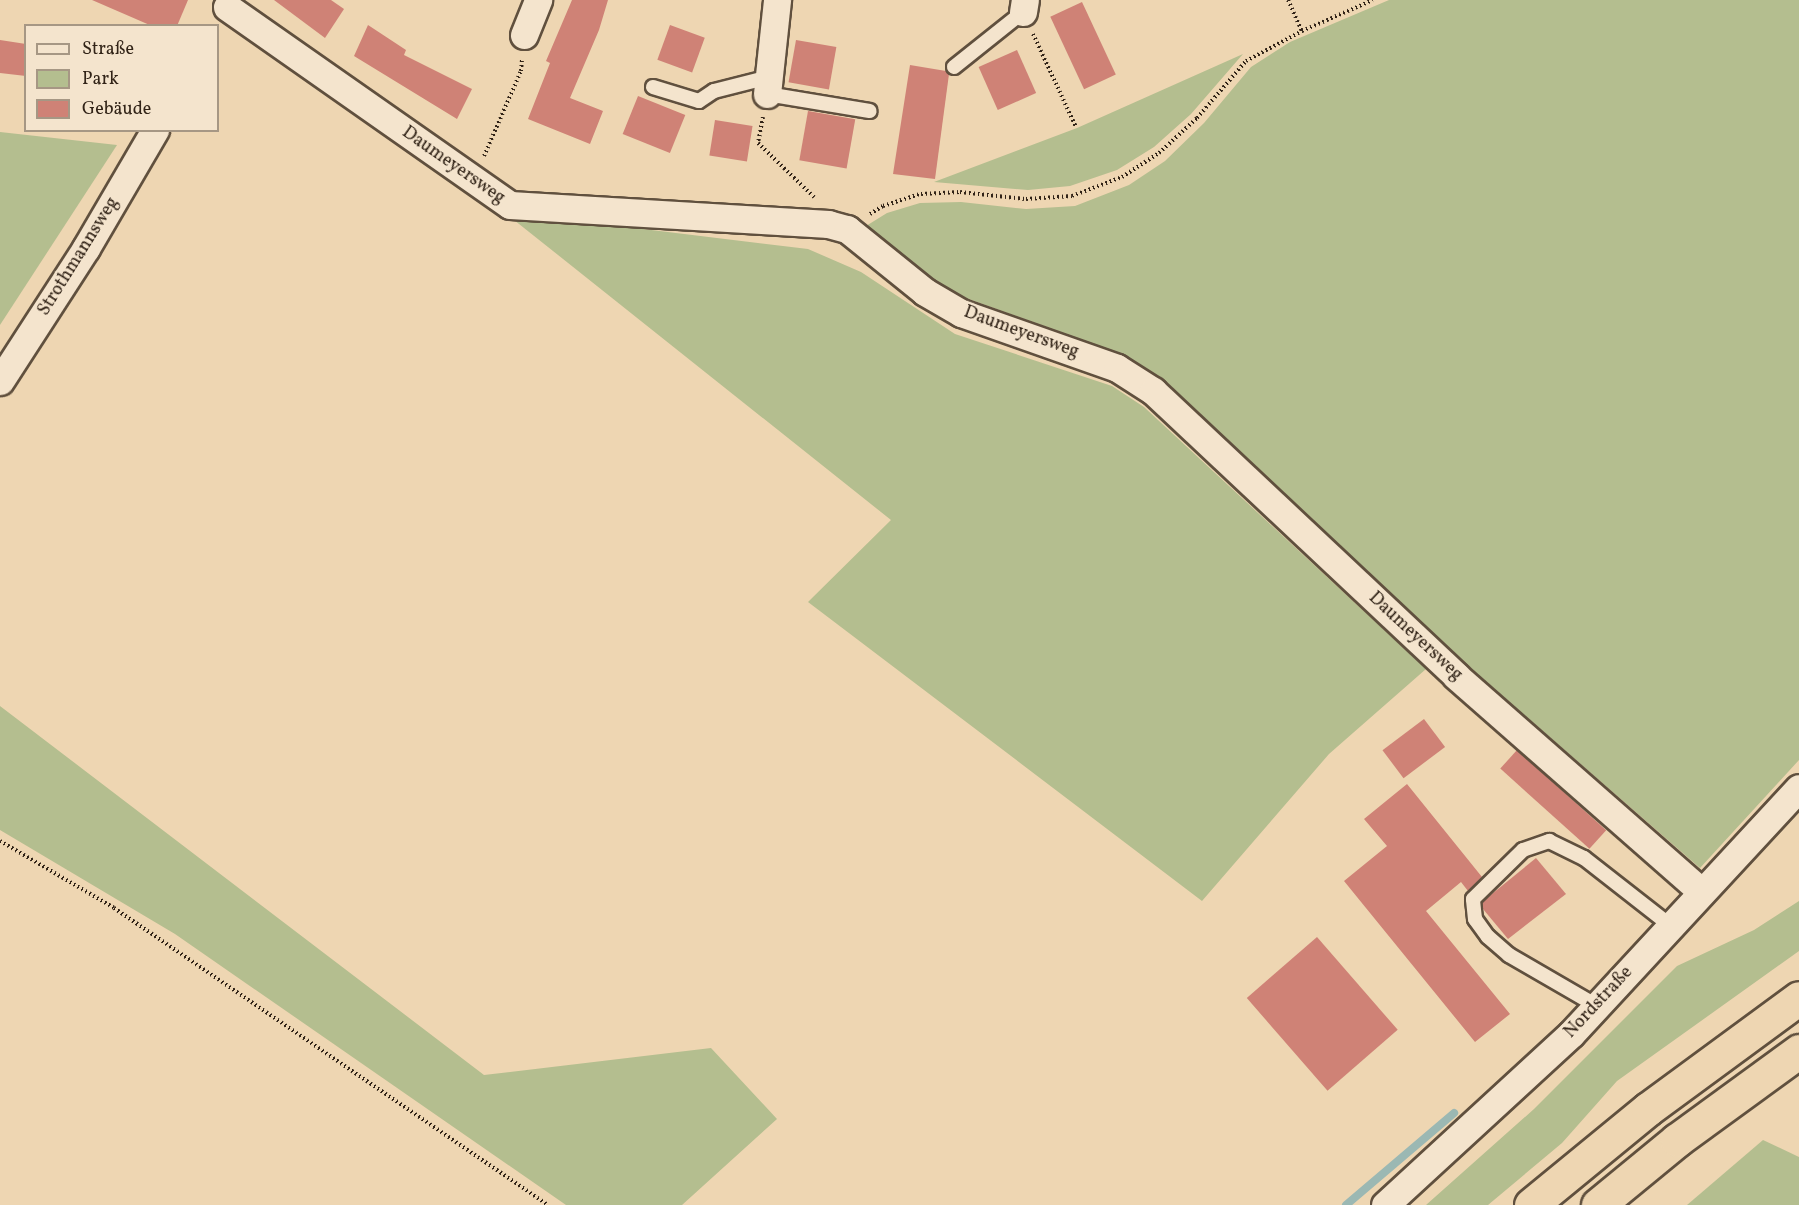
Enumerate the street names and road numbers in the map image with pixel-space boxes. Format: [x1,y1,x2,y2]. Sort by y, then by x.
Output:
street label: Daumeyersweg [397,122,509,210]
street label: Strothmannsweg [34,194,124,320]
street label: Daumeyersweg [960,302,1082,364]
street label: Daumeyersweg [1363,588,1467,686]
street label: Nordstraße [1560,963,1638,1043]

